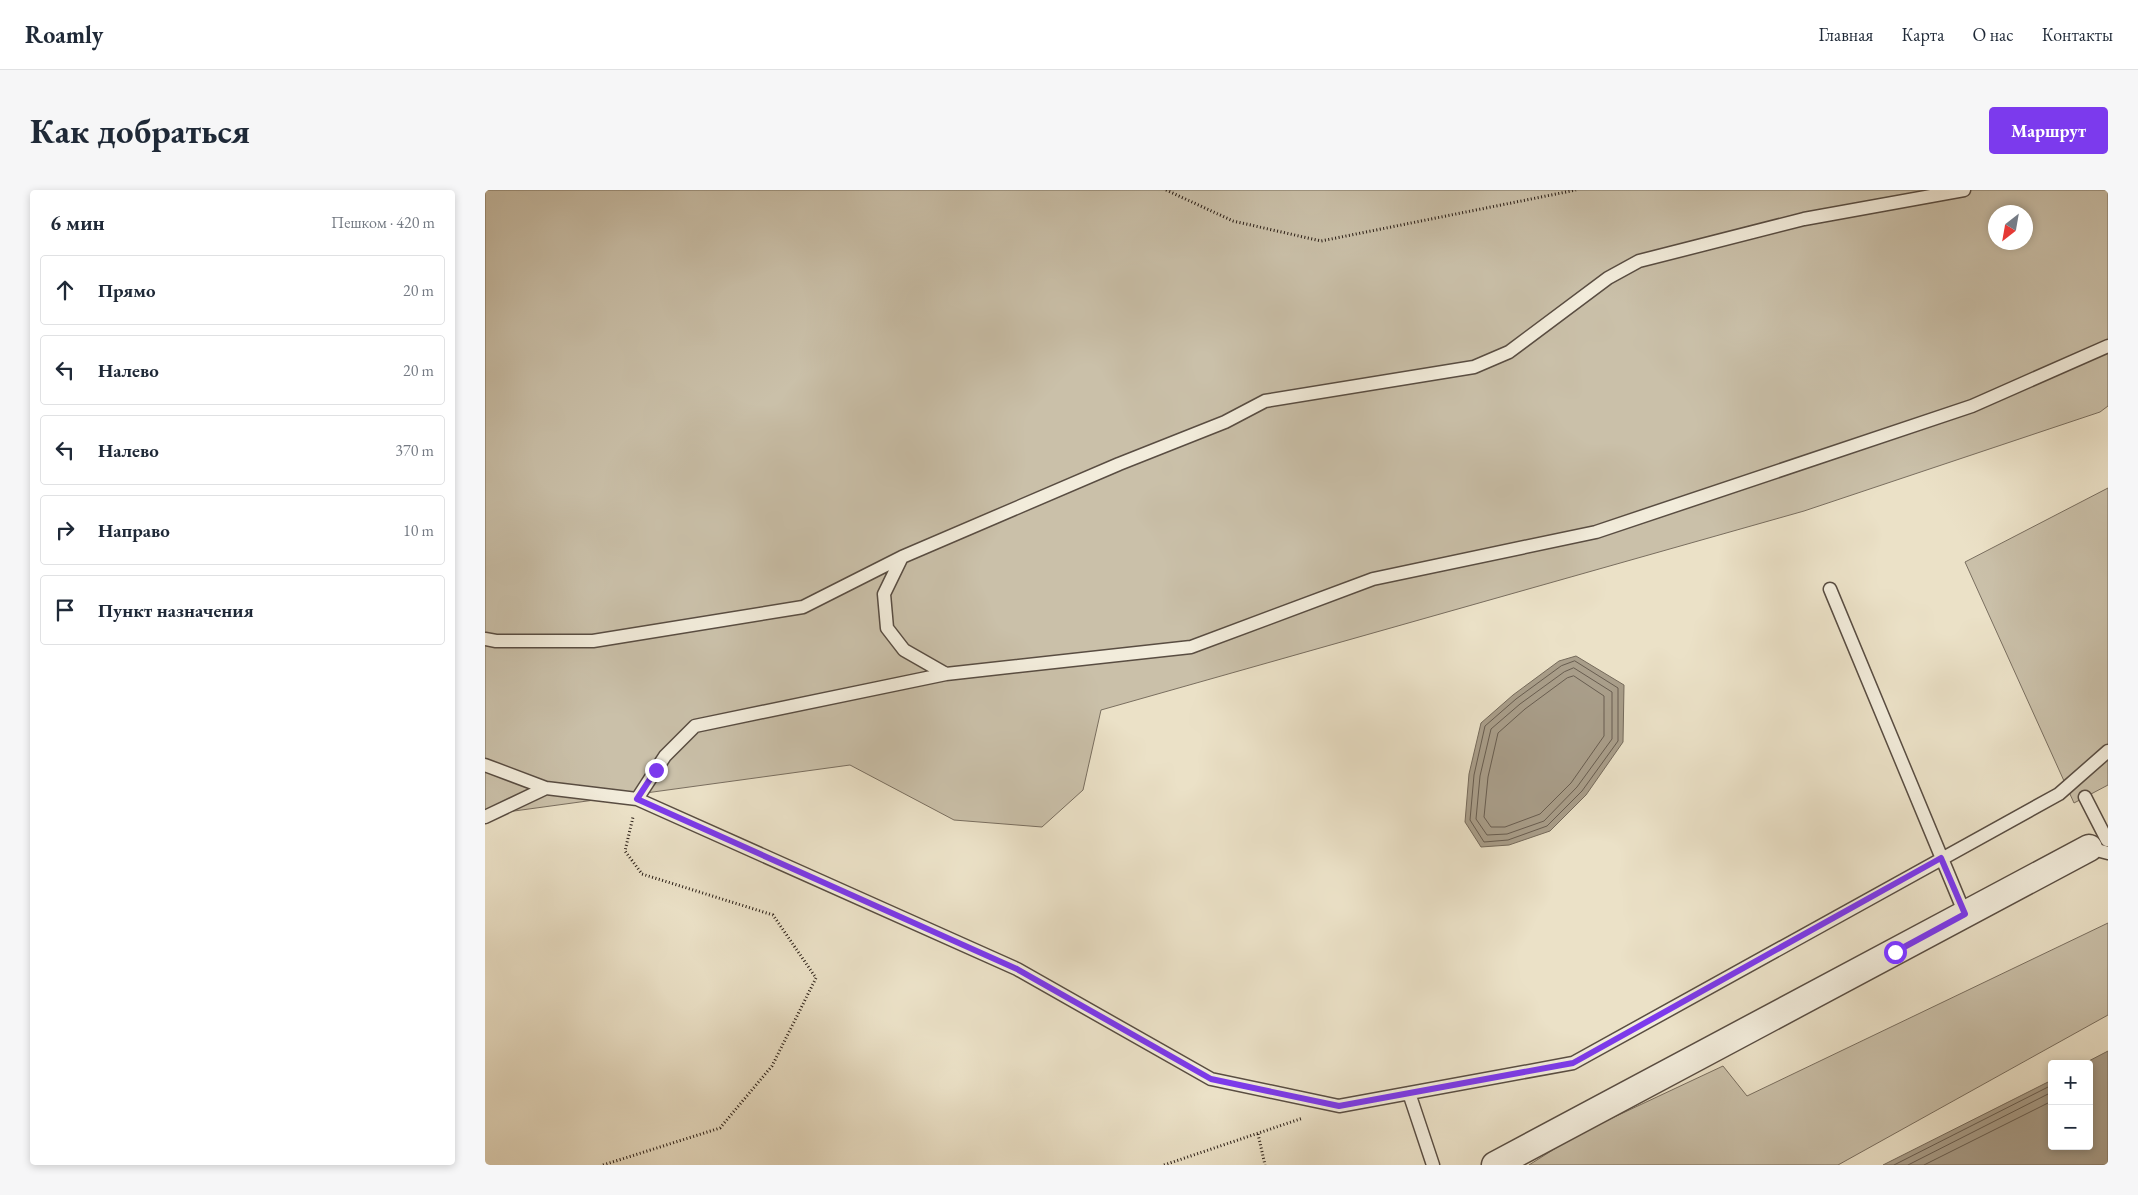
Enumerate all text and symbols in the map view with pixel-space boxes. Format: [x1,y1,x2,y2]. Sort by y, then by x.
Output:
text: Roamly [25,19,103,50]
text: Главная [1819,23,1873,46]
text: Карта [1901,23,1944,46]
text: О нас [1972,23,2014,46]
text: Контакты [2042,23,2113,46]
button: Маршрут [1989,107,2108,154]
text: Как добраться [30,108,250,153]
north arrow [1988,205,2033,250]
text: 6 мин [50,209,105,236]
text: Пешком · 420 m [331,212,435,233]
icon: ahead [51,276,79,304]
text: Прямо [98,278,156,303]
text: 20 m [403,280,434,301]
icon: left [51,356,79,384]
text: Налево [98,358,159,383]
text: 20 m [403,360,434,381]
icon: left [51,436,79,464]
text: Налево [98,438,159,463]
text: 370 m [395,440,434,461]
icon: right [51,516,79,544]
text: Направо [98,518,170,543]
text: 10 m [403,520,434,541]
icon: arrive [51,596,79,624]
text: Пункт назначения [98,598,254,623]
route end [645,759,668,782]
route start [1884,941,1907,964]
map controls [2048,1060,2093,1150]
button: + [2048,1060,2093,1105]
button: − [2048,1105,2093,1150]

